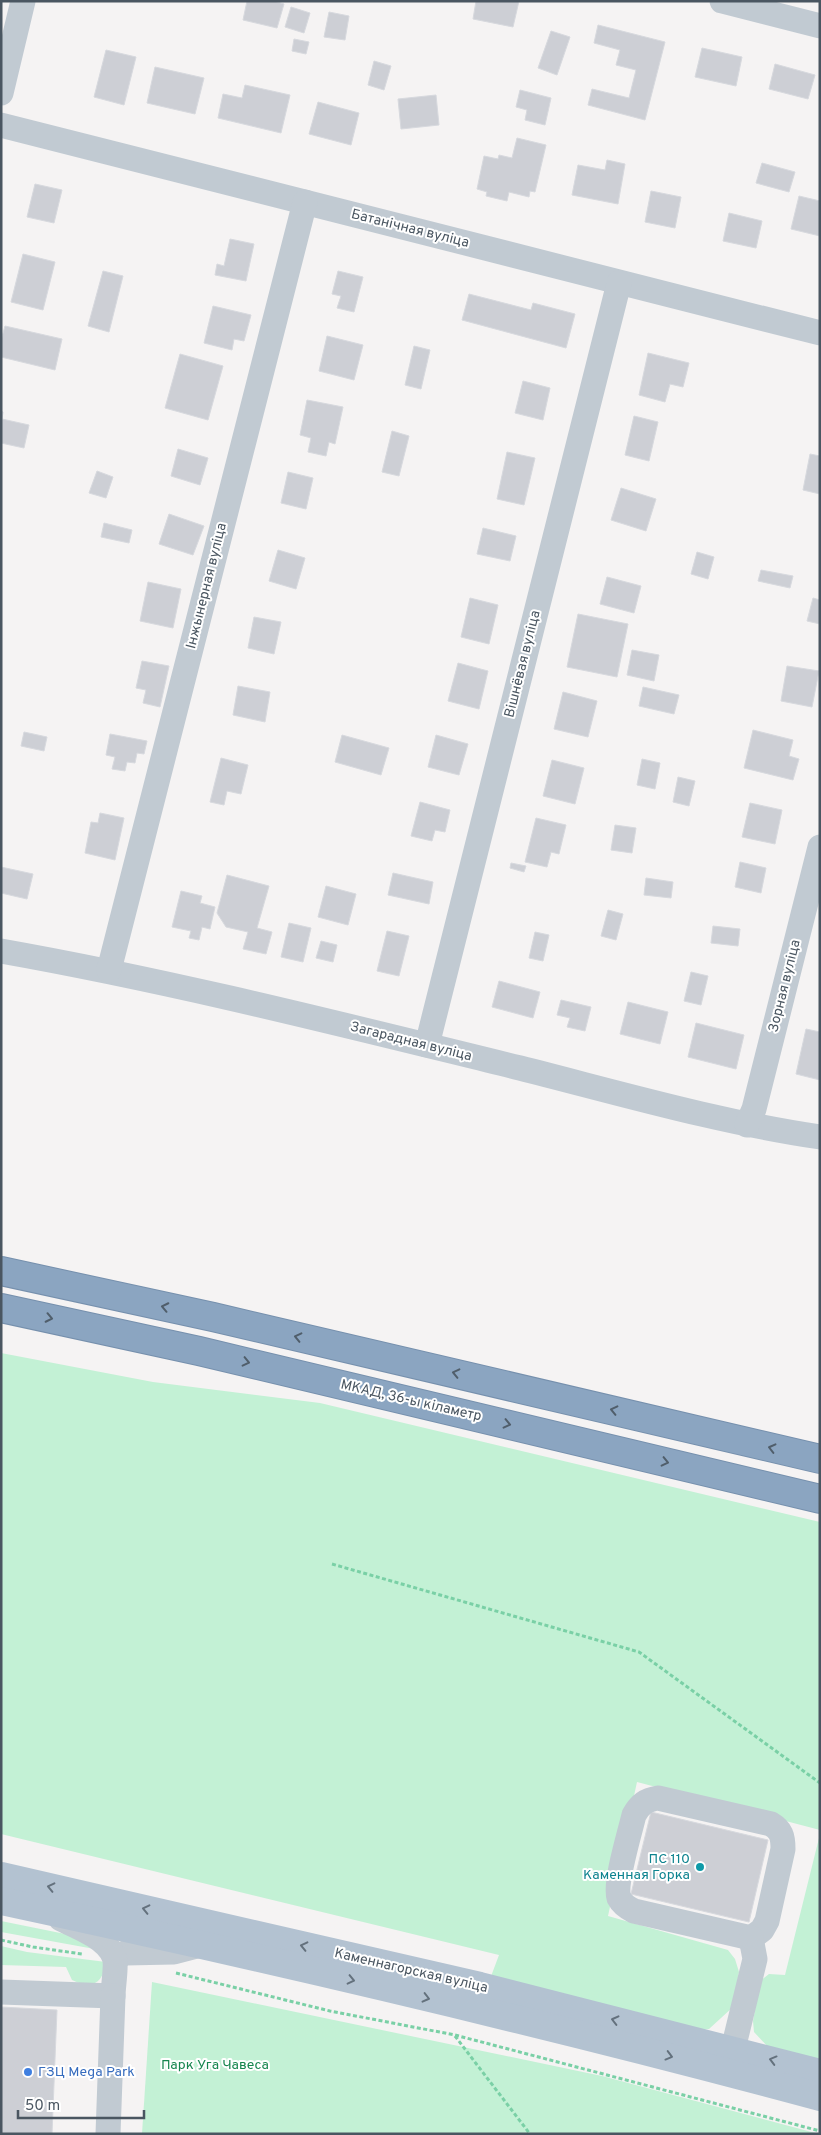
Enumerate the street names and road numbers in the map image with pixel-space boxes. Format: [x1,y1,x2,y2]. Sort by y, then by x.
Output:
street label: Батанічная вуліца [349,206,471,252]
street label: Інжынерная вуліца [183,521,231,651]
street label: Вішнёвая вуліца [501,609,545,719]
street label: Зорная вуліца [765,938,805,1034]
street label: Загарадная вуліца [348,1019,474,1065]
street label: МКАД, 36-ы кіламетр [339,1376,483,1426]
street label: Каменнагорская вуліца [333,1945,489,1997]

